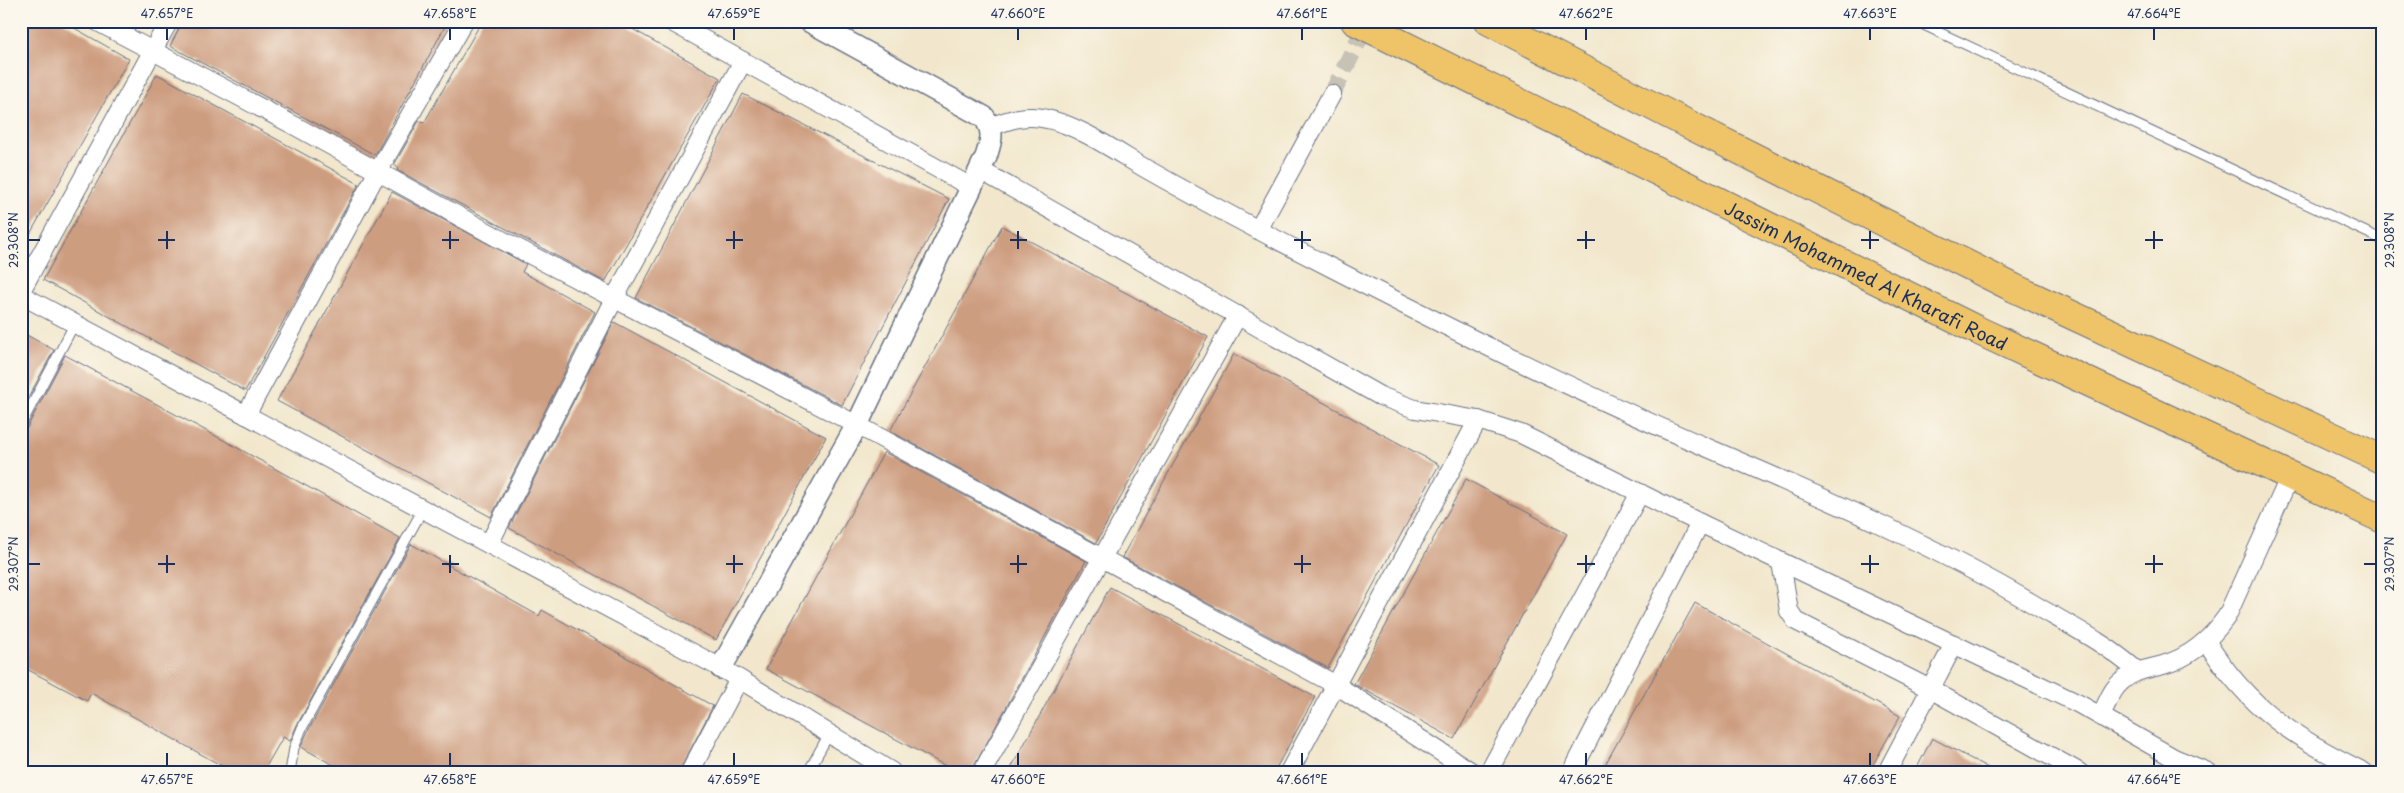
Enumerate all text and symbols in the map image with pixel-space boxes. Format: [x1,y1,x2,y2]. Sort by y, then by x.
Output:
text: 47.657°E [141,4,193,22]
text: 47.658°E [423,4,477,22]
text: 47.659°E [707,4,761,22]
text: 47.660°E [990,4,1046,22]
text: 47.661°E [1276,4,1328,22]
text: 47.662°E [1559,4,1613,22]
text: 47.663°E [1843,4,1897,22]
text: 47.664°E [2127,4,2181,22]
street label: Jassim Mohammed Al Kharafi Road [1720,193,2013,356]
text: 29.308°N [4,212,22,268]
text: 29.308°N [2380,212,2398,268]
text: 29.307°N [4,536,22,592]
text: 29.307°N [2380,536,2398,592]
text: 47.657°E [141,770,193,788]
text: 47.658°E [423,770,477,788]
text: 47.659°E [707,770,761,788]
text: 47.660°E [990,770,1046,788]
text: 47.661°E [1276,770,1328,788]
text: 47.662°E [1559,770,1613,788]
text: 47.663°E [1843,770,1897,788]
text: 47.664°E [2127,770,2181,788]

